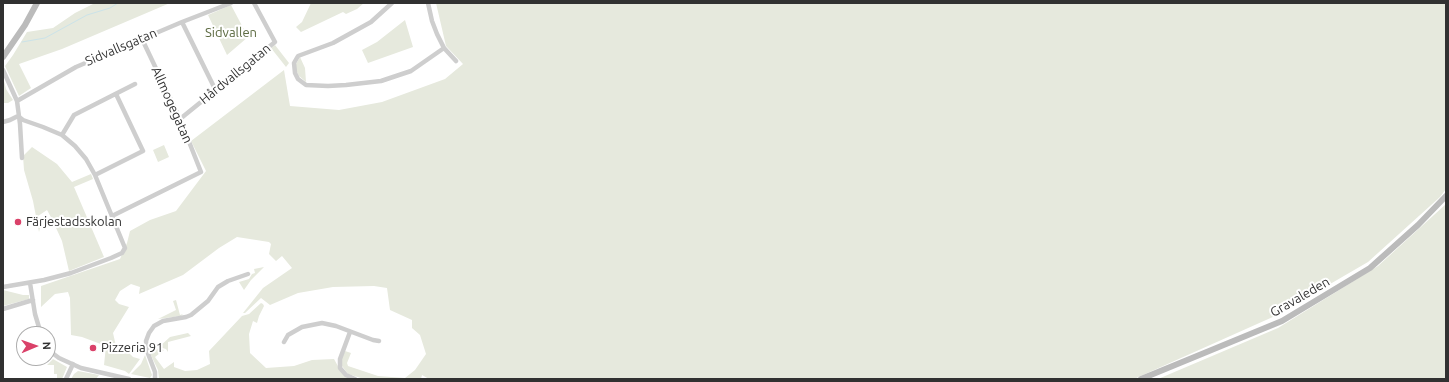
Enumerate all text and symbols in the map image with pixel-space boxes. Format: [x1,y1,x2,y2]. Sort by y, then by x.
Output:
street label: Sidvallsgatan [83,25,159,69]
park label: Sidvallen [205,25,257,41]
street label: Hårdvallsgatan [196,41,274,107]
street label: Allmogegatan [148,64,196,146]
place label: Färjestadsskolan [26,214,122,230]
marker: Färjestadsskolan [13,217,23,227]
street label: Gravaleden [1268,274,1332,320]
north arrow [16,326,56,366]
place label: Pizzeria 91 [101,340,163,356]
text: N [41,341,53,350]
marker: Pizzeria 91 [88,343,98,353]

